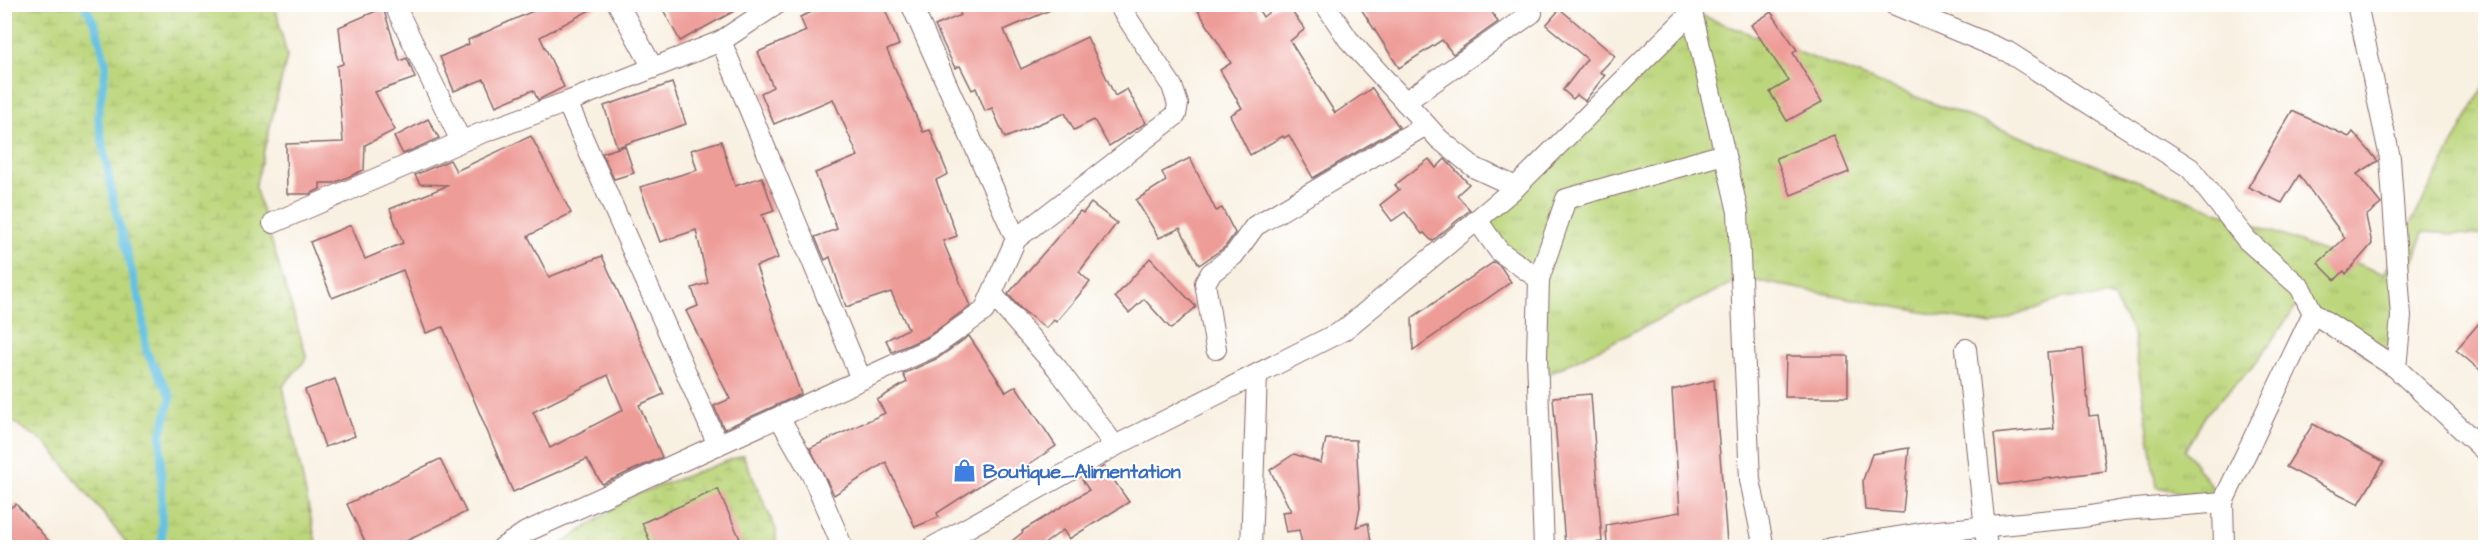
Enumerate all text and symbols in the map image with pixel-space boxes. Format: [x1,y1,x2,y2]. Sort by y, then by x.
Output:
shop icon: Boutique_Alimentation [952,458,978,484]
place label: Boutique_Alimentation [983,458,1181,486]

